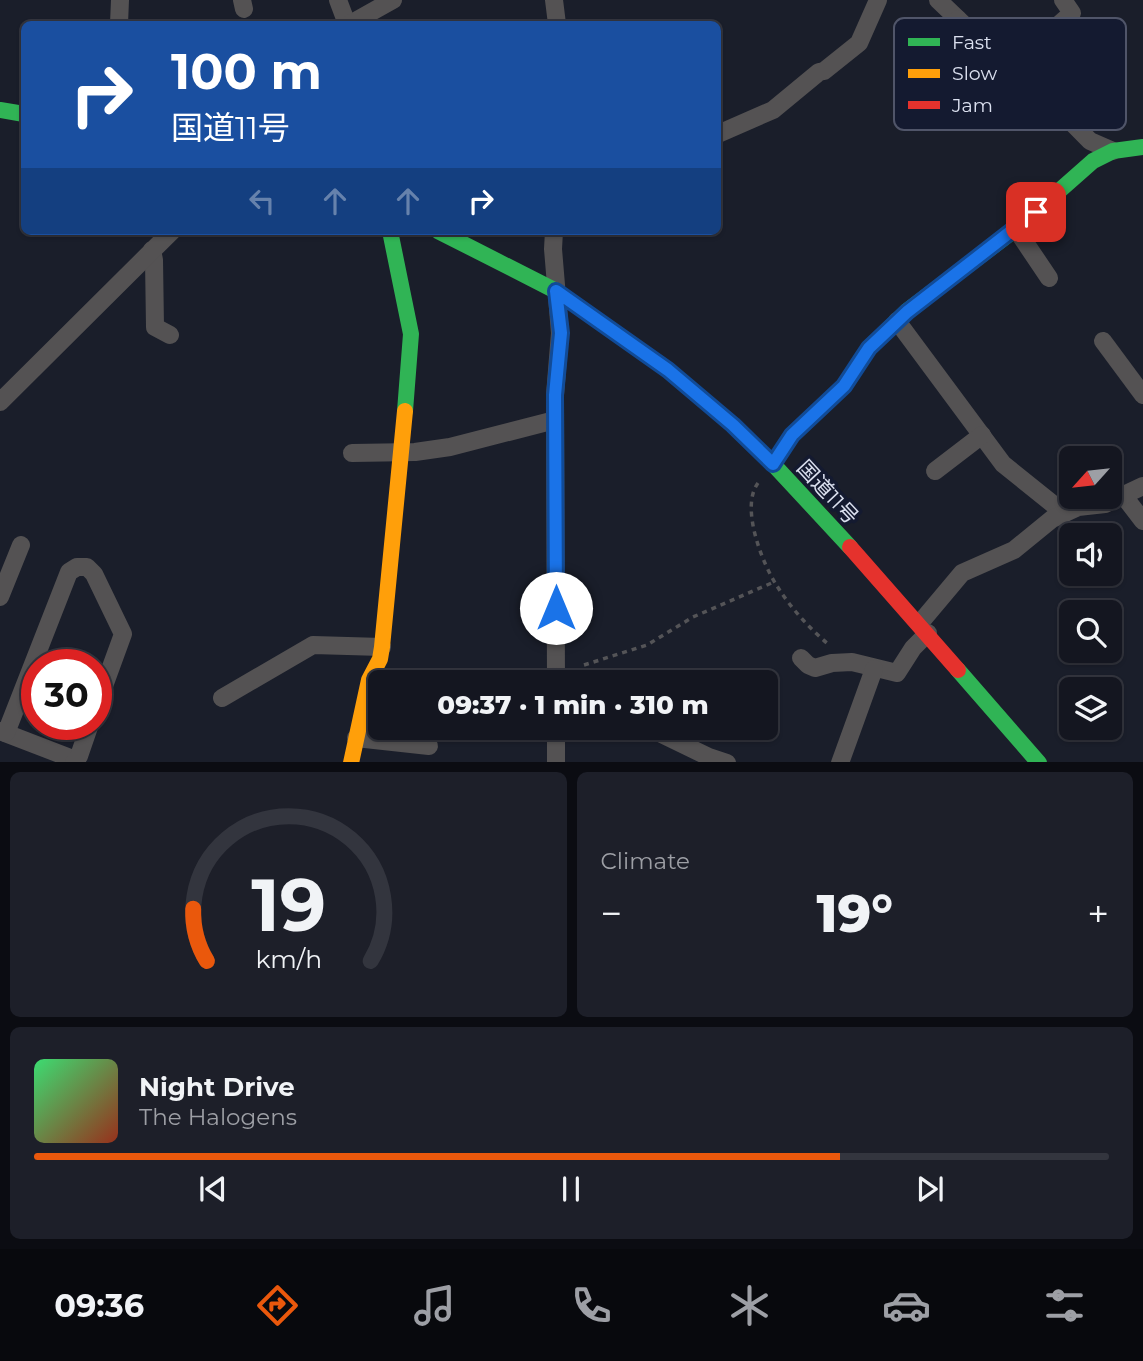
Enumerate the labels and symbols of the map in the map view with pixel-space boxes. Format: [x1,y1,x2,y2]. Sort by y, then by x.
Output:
legend [894,18,1126,130]
text: Fast [952,31,992,54]
text: Slow [952,62,997,85]
text: Jam [951,94,993,117]
pin [1006,182,1066,242]
north arrow [1059,446,1122,509]
street label: 国道11号 [792,455,864,529]
position arrow [519,571,593,645]
speed limit sign: 30 [21,649,112,740]

